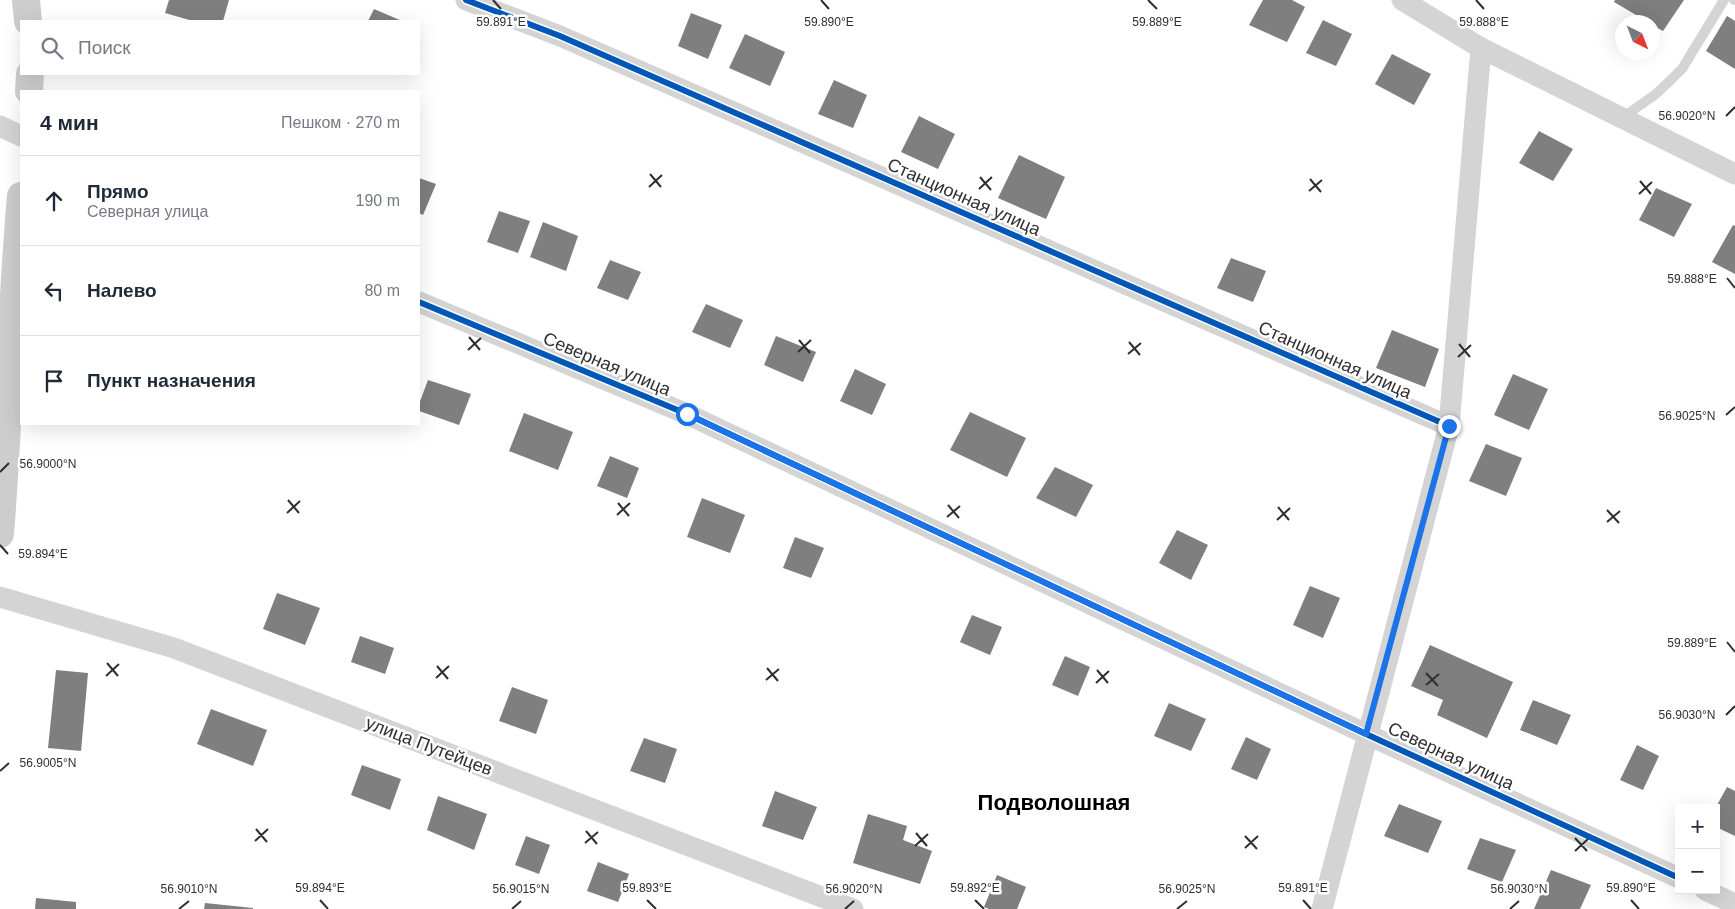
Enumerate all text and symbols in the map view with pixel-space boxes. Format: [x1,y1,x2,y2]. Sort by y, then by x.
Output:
text: 59.891°E [476,15,526,29]
text: 59.890°E [804,15,854,29]
text: 59.889°E [1132,15,1182,29]
text: 59.888°E [1459,15,1509,29]
north arrow [1615,15,1660,60]
search box [20,20,420,75]
icon: search [38,34,66,62]
text: Поиск [78,37,131,58]
text: 56.9020°N [1659,109,1715,123]
text: 4 мин [40,111,99,134]
text: Пешком · 270 m [281,114,400,131]
street label: Станционная улица [884,154,1045,240]
text: Прямо [87,181,149,202]
icon: ahead [40,187,68,215]
text: 190 m [356,192,400,209]
text: Северная улица [87,203,208,220]
text: 59.888°E [1667,272,1717,286]
icon: left [40,277,68,305]
text: Налево [87,280,157,301]
text: 80 m [364,282,400,299]
street label: Станционная улица [1255,317,1416,403]
street label: Северная улица [540,328,675,400]
icon: arrive [40,367,68,395]
text: Пункт назначения [87,370,256,391]
route start [676,403,699,426]
text: 56.9025°N [1659,409,1715,423]
route end [1438,415,1461,438]
text: 56.9000°N [20,457,76,471]
text: 59.894°E [18,547,68,561]
text: 59.889°E [1667,636,1717,650]
text: 56.9030°N [1659,708,1715,722]
street label: улица Путейцев [363,713,495,779]
street label: Северная улица [1385,718,1518,794]
text: 56.9005°N [20,756,76,770]
district label: Подволошная [978,790,1130,815]
map controls [1675,804,1720,894]
button: + [1675,804,1720,849]
button: − [1675,849,1720,894]
text: 59.894°E [295,881,345,895]
text: 59.893°E [622,881,672,895]
text: 59.892°E [950,881,1000,895]
text: 59.891°E [1278,881,1328,895]
text: 59.890°E [1606,881,1656,895]
text: 56.9010°N [161,882,217,896]
text: 56.9015°N [493,882,549,896]
text: 56.9020°N [826,882,882,896]
text: 56.9025°N [1159,882,1215,896]
text: 56.9030°N [1491,882,1547,896]

